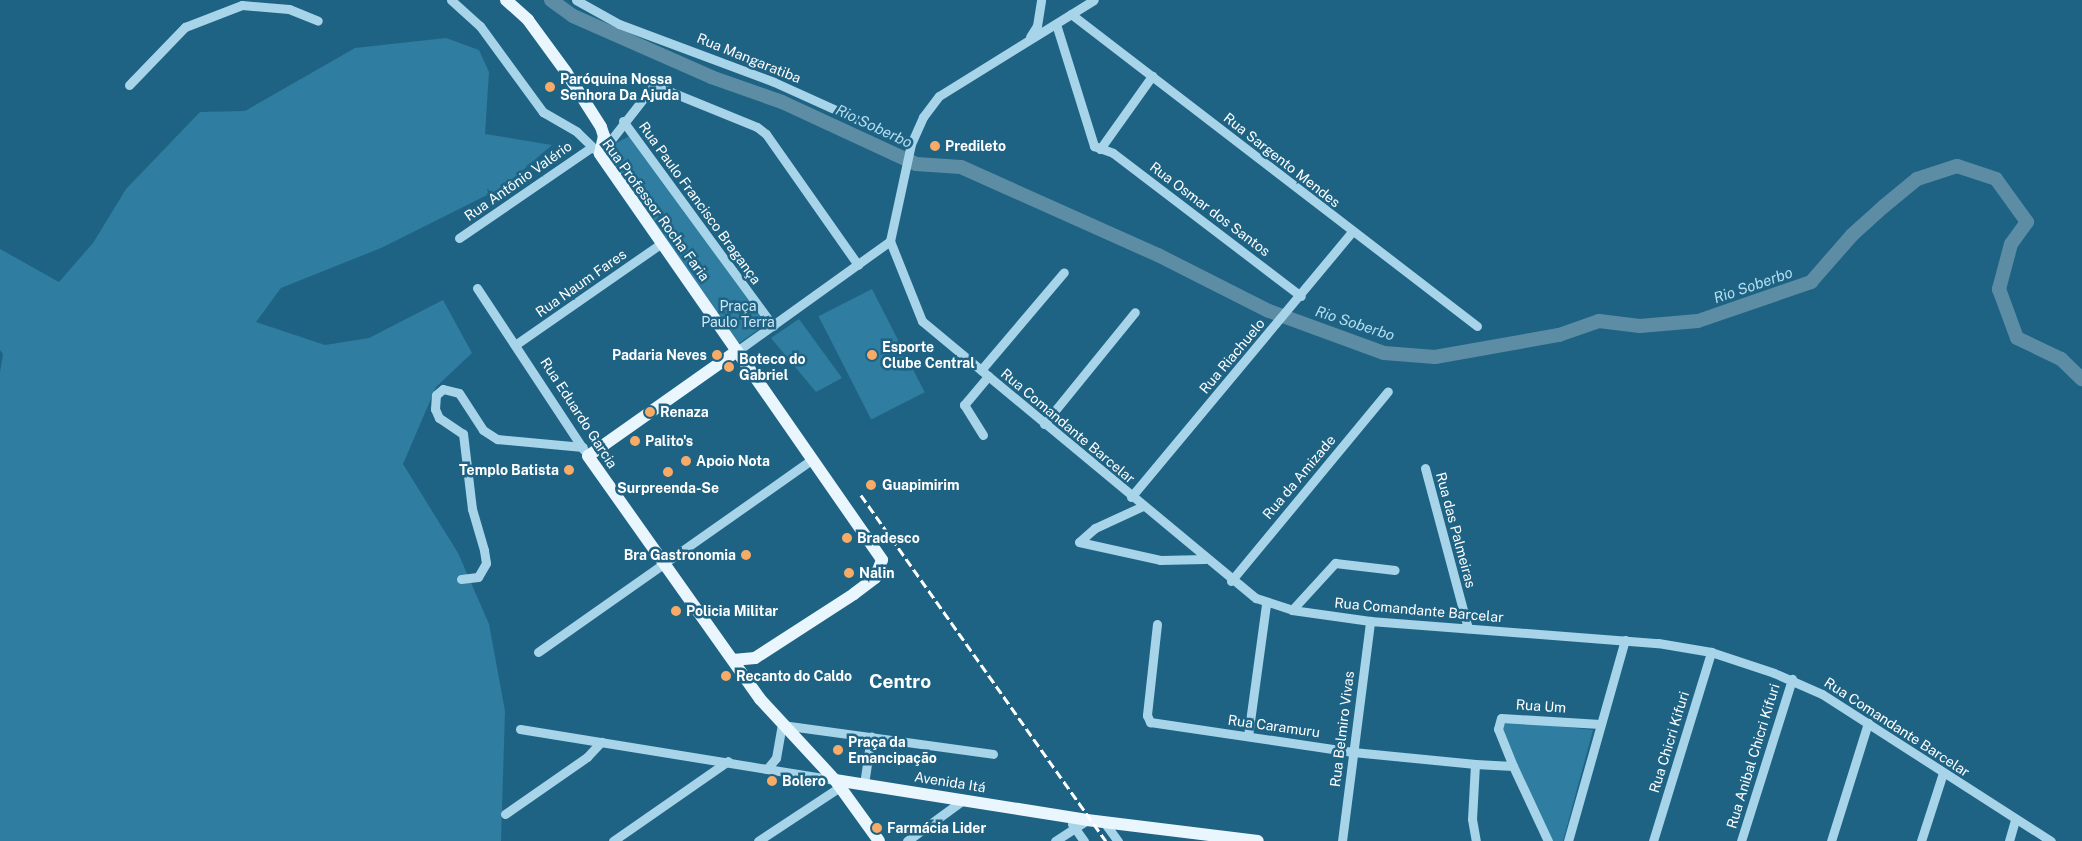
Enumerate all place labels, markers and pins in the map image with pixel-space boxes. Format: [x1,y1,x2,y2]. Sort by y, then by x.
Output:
place label: Paróquina Nossa Senhora Da Ajuda [560,71,679,104]
marker: Paróquina Nossa Senhora Da Ajuda [544,81,556,93]
place label: Predileto [945,138,1006,154]
marker: Predileto [929,140,941,152]
place label: Esporte Clube Central [882,339,975,372]
place label: Padaria Neves [612,347,707,363]
marker: Padaria Neves [711,349,723,361]
marker: Esporte Clube Central [866,349,878,361]
place label: Boteco do Gabriel [739,351,806,384]
marker: Boteco do Gabriel [723,361,735,373]
place label: Renaza [660,404,709,420]
marker: Renaza [644,406,656,418]
place label: Palito's [645,433,693,449]
marker: Palito's [629,435,641,447]
place label: Apoio Nota [696,453,770,469]
marker: Apoio Nota [680,455,692,467]
place label: Templo Batista [459,462,559,478]
marker: Templo Batista [563,464,575,476]
marker: Surpreenda-Se [662,466,674,478]
place label: Guapimirim [882,477,960,493]
marker: Guapimirim [864,478,878,492]
place label: Surpreenda-Se [617,480,719,496]
place label: Bradesco [857,530,920,546]
marker: Bradesco [841,532,853,544]
place label: Bra Gastronomia [624,547,736,563]
marker: Bra Gastronomia [740,549,752,561]
place label: Nalin [859,565,894,581]
marker: Nalin [843,567,855,579]
place label: Policia Militar [686,603,778,619]
marker: Policia Militar [670,605,682,617]
place label: Recanto do Caldo [736,668,852,684]
marker: Recanto do Caldo [720,670,732,682]
place label: Praça da Emancipação [848,734,937,766]
marker: Praça da Emancipação [832,744,844,756]
place label: Bolero [782,773,826,789]
marker: Bolero [766,775,778,787]
place label: Farmácia Lider [887,820,986,836]
marker: Farmácia Lider [871,822,883,834]

